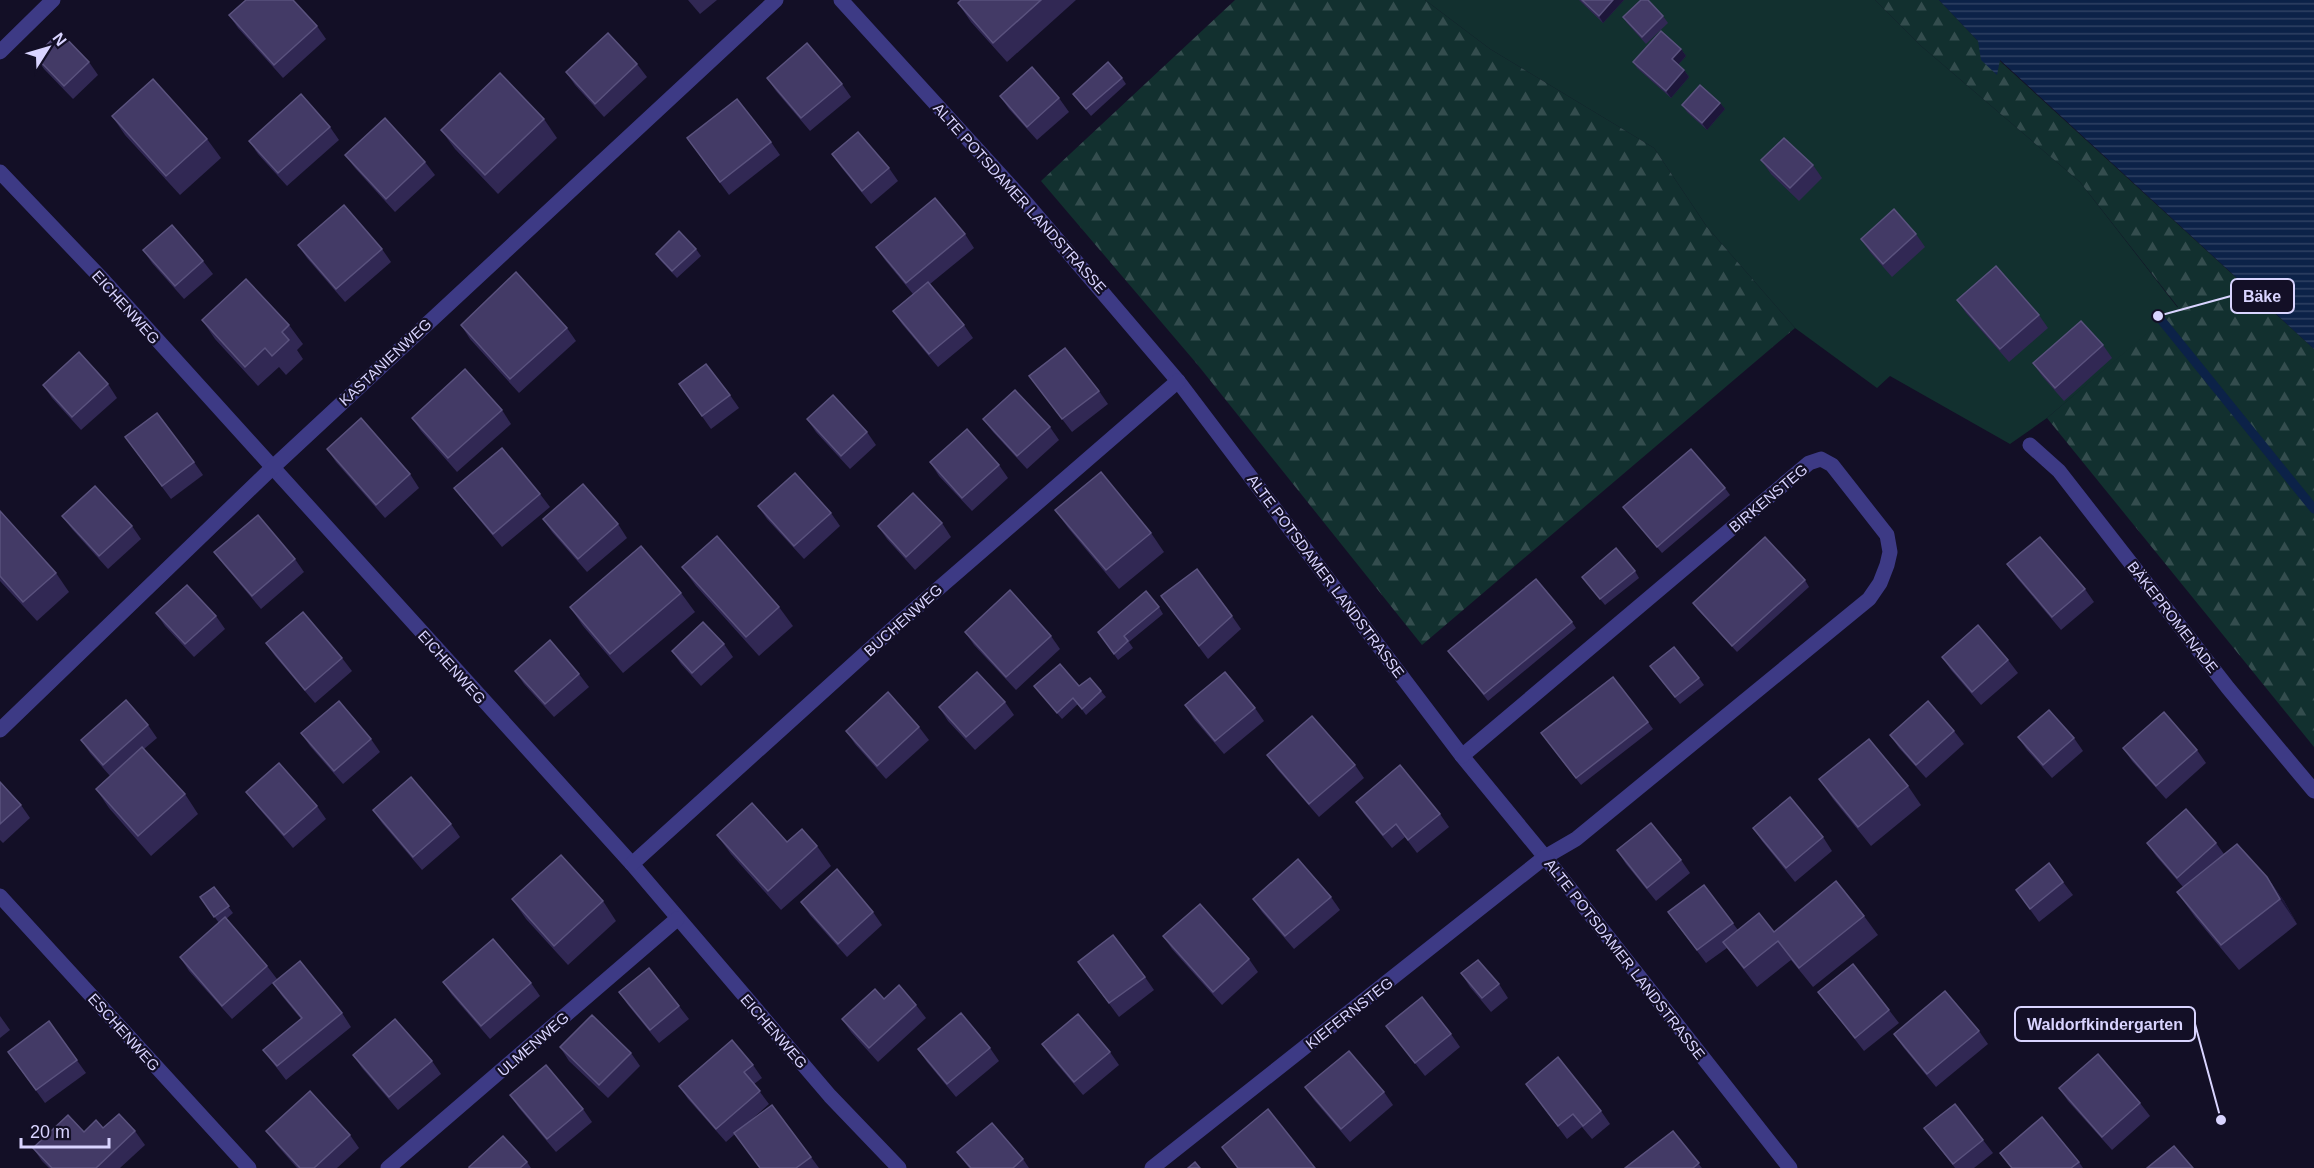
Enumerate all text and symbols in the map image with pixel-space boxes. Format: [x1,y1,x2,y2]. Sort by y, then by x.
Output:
north arrow [18,18,78,78]
text: N [49,30,70,49]
street label: ALTE POTSDAMER LANDSTRASSE [930,100,1110,296]
street label: EICHENWEG [89,267,163,347]
callout: Bäke [2231,279,2294,313]
text: Bäke [2243,288,2281,305]
street label: KASTANIENWEG [335,315,435,409]
street label: BIRKENSTEG [1726,460,1810,536]
street label: ALTE POTSDAMER LANDSTRASSE [1244,471,1408,681]
street label: BÄKEPROMENADE [2124,558,2222,676]
street label: BUCHENWEG [860,581,946,659]
street label: EICHENWEG [415,627,489,707]
street label: ALTE POTSDAMER LANDSTRASSE [1541,855,1709,1063]
street label: KIEFERNSTEG [1302,974,1396,1052]
street label: ESCHENWEG [85,990,163,1074]
street label: EICHENWEG [737,991,811,1071]
callout: Waldorfkindergarten [2015,1007,2195,1041]
street label: ULMENWEG [494,1009,572,1079]
text: Waldorfkindergarten [2027,1016,2183,1033]
scale bar [21,1111,110,1149]
text: 20 m [30,1122,70,1142]

